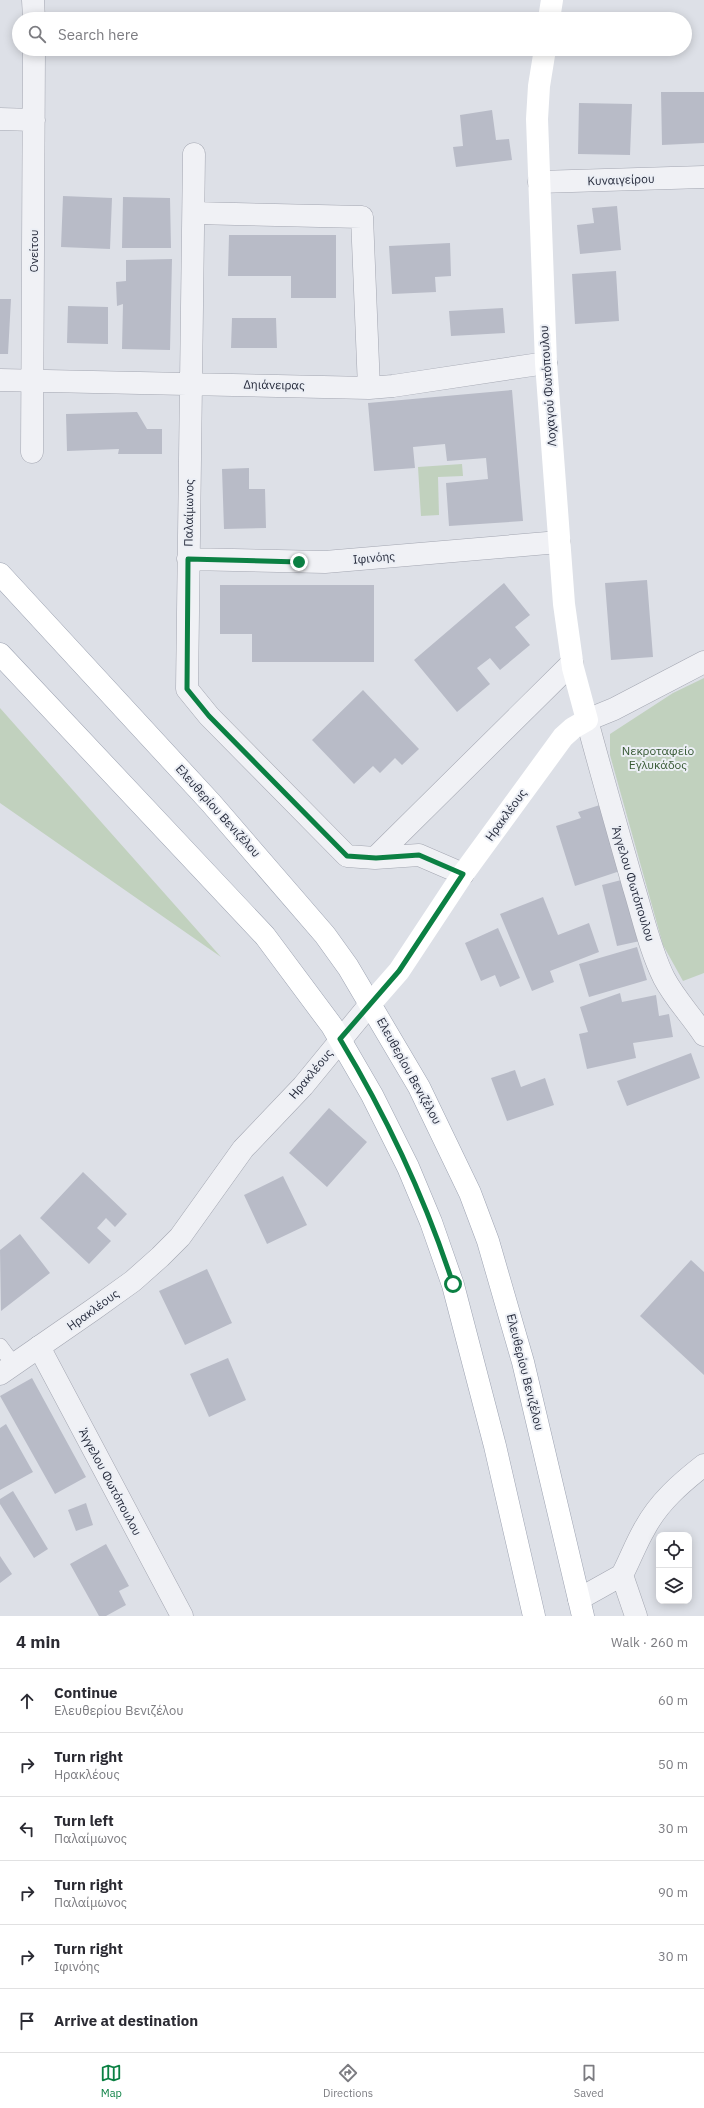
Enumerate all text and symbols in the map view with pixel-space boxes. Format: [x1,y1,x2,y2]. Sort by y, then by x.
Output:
search box [12,12,692,56]
icon: search [26,23,48,45]
text: Search here [58,25,138,44]
street label: Κυναιγείρου [587,171,655,188]
street label: Ονείτου [26,229,41,273]
street label: Λοχαγού Φωτόπουλου [536,325,559,447]
street label: Δηιάνειρας [243,376,305,393]
street label: Παλαίμωνος [180,479,197,547]
street label: Ιφινόης [352,548,396,567]
route end [290,553,308,571]
park label: Νεκροταφείο Εγλυκάδος [622,743,694,772]
street label: Ελευθερίου Βενιζέλου [173,761,264,860]
street label: Ηρακλέους [482,786,530,844]
street label: Άγγελου Φωτόπουλου [609,825,658,943]
street label: Ελευθερίου Βενιζέλου [374,1015,445,1127]
street label: Ηρακλέους [285,1045,336,1102]
route start [444,1275,462,1293]
street label: Ηρακλέους [64,1286,122,1334]
street label: Ελευθερίου Βενιζέλου [504,1312,547,1432]
street label: Άγγελου Φωτόπουλου [76,1426,145,1538]
map controls [656,1532,692,1604]
button: locate [656,1532,692,1568]
button: layers [656,1568,692,1604]
text: 4 min [16,1631,60,1653]
text: Walk · 260 m [611,1634,688,1651]
text: Continue [54,1683,118,1702]
icon: ahead [16,1690,38,1712]
text: 60 m [658,1692,688,1709]
text: Ελευθερίου Βενιζέλου [54,1702,184,1719]
text: Turn right [54,1747,123,1766]
icon: right [16,1754,38,1776]
text: 50 m [658,1756,688,1773]
text: Ηρακλέους [54,1766,120,1783]
text: Turn left [54,1811,114,1830]
icon: left [16,1818,38,1840]
text: 30 m [658,1820,688,1837]
text: Παλαίμωνος [54,1830,127,1847]
text: Turn right [54,1875,123,1894]
icon: right [16,1882,38,1904]
text: 90 m [658,1884,688,1901]
text: Παλαίμωνος [54,1894,127,1911]
text: Turn right [54,1939,123,1958]
icon: right [16,1946,38,1968]
text: 30 m [658,1948,688,1965]
text: Ιφινόης [54,1958,100,1975]
icon: arrive [16,2010,38,2032]
text: Arrive at destination [54,2011,198,2030]
tab: Map [100,2062,122,2100]
tab: Directions [323,2062,373,2100]
tab: Saved [574,2062,604,2100]

